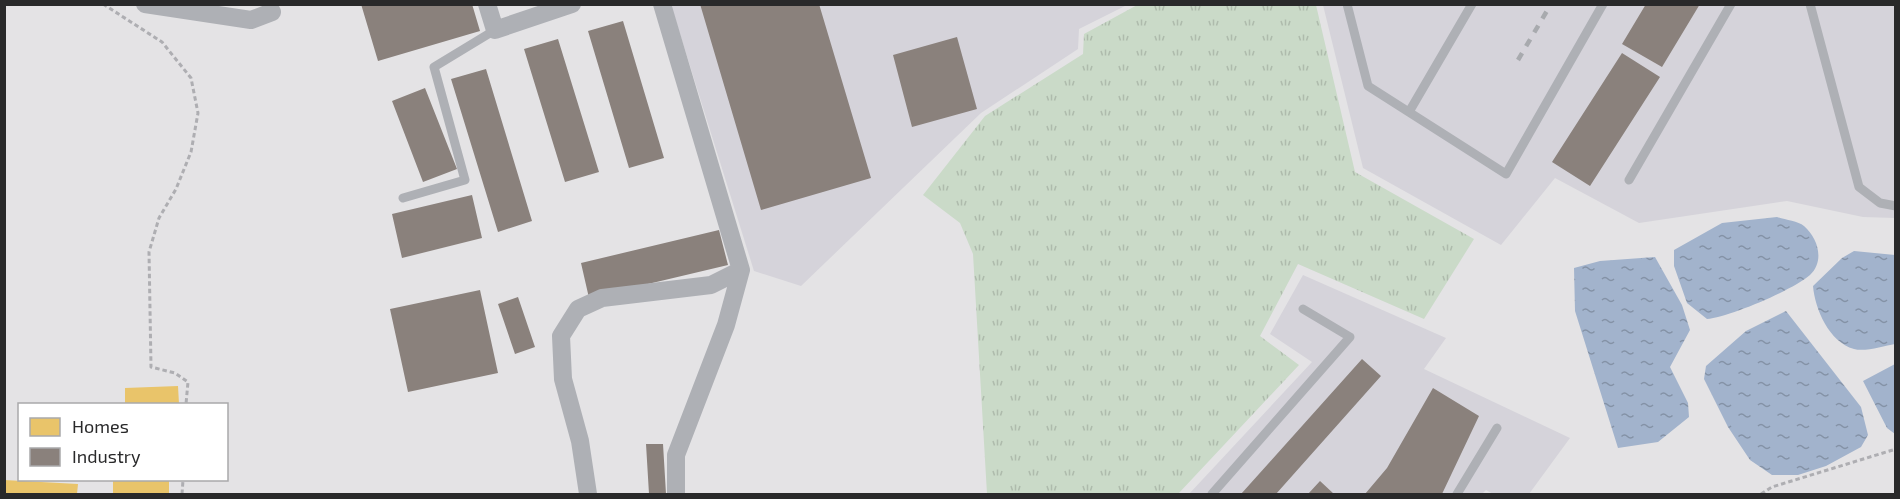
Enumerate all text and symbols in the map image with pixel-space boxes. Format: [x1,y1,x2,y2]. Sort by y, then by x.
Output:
legend [18,403,228,481]
text: Homes [72,415,129,437]
text: Industry [72,445,141,467]

